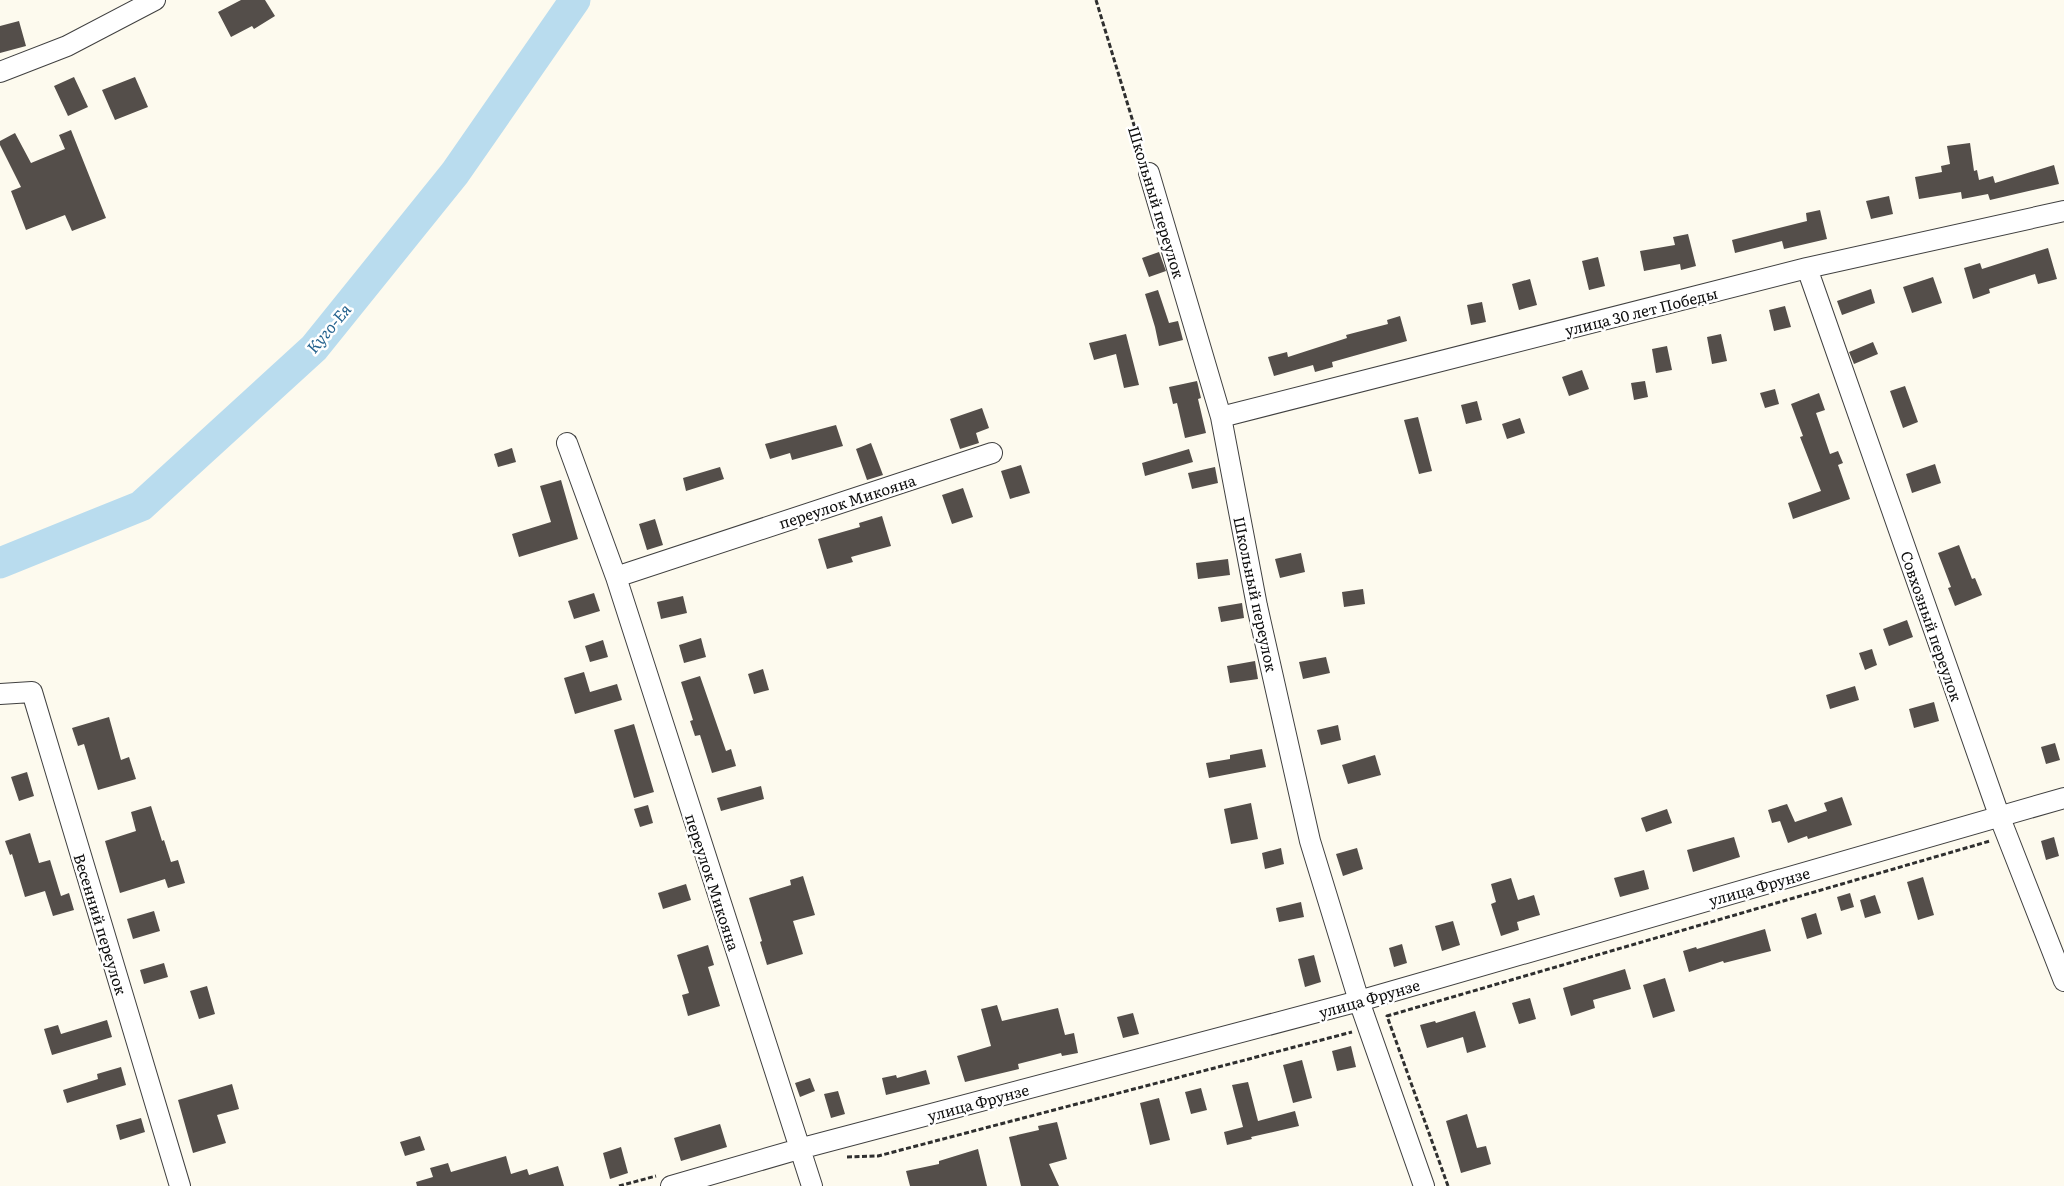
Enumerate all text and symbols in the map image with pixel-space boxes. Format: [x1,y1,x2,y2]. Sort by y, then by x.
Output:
street label: Школьный переулок [1123,123,1191,281]
street label: улица 30 лет Победы [1562,281,1720,341]
water label: Куго-Ея [300,297,356,358]
street label: переулок Микояна [775,468,919,534]
street label: Школьный переулок [1228,514,1284,674]
street label: Совхозный переулок [1895,548,1969,704]
street label: переулок Микояна [680,810,746,954]
street label: Весенний переулок [69,850,133,998]
street label: улица Фрунзе [1706,861,1813,911]
street label: улица Фрунзе [1316,973,1423,1023]
street label: улица Фрунзе [925,1077,1032,1127]

